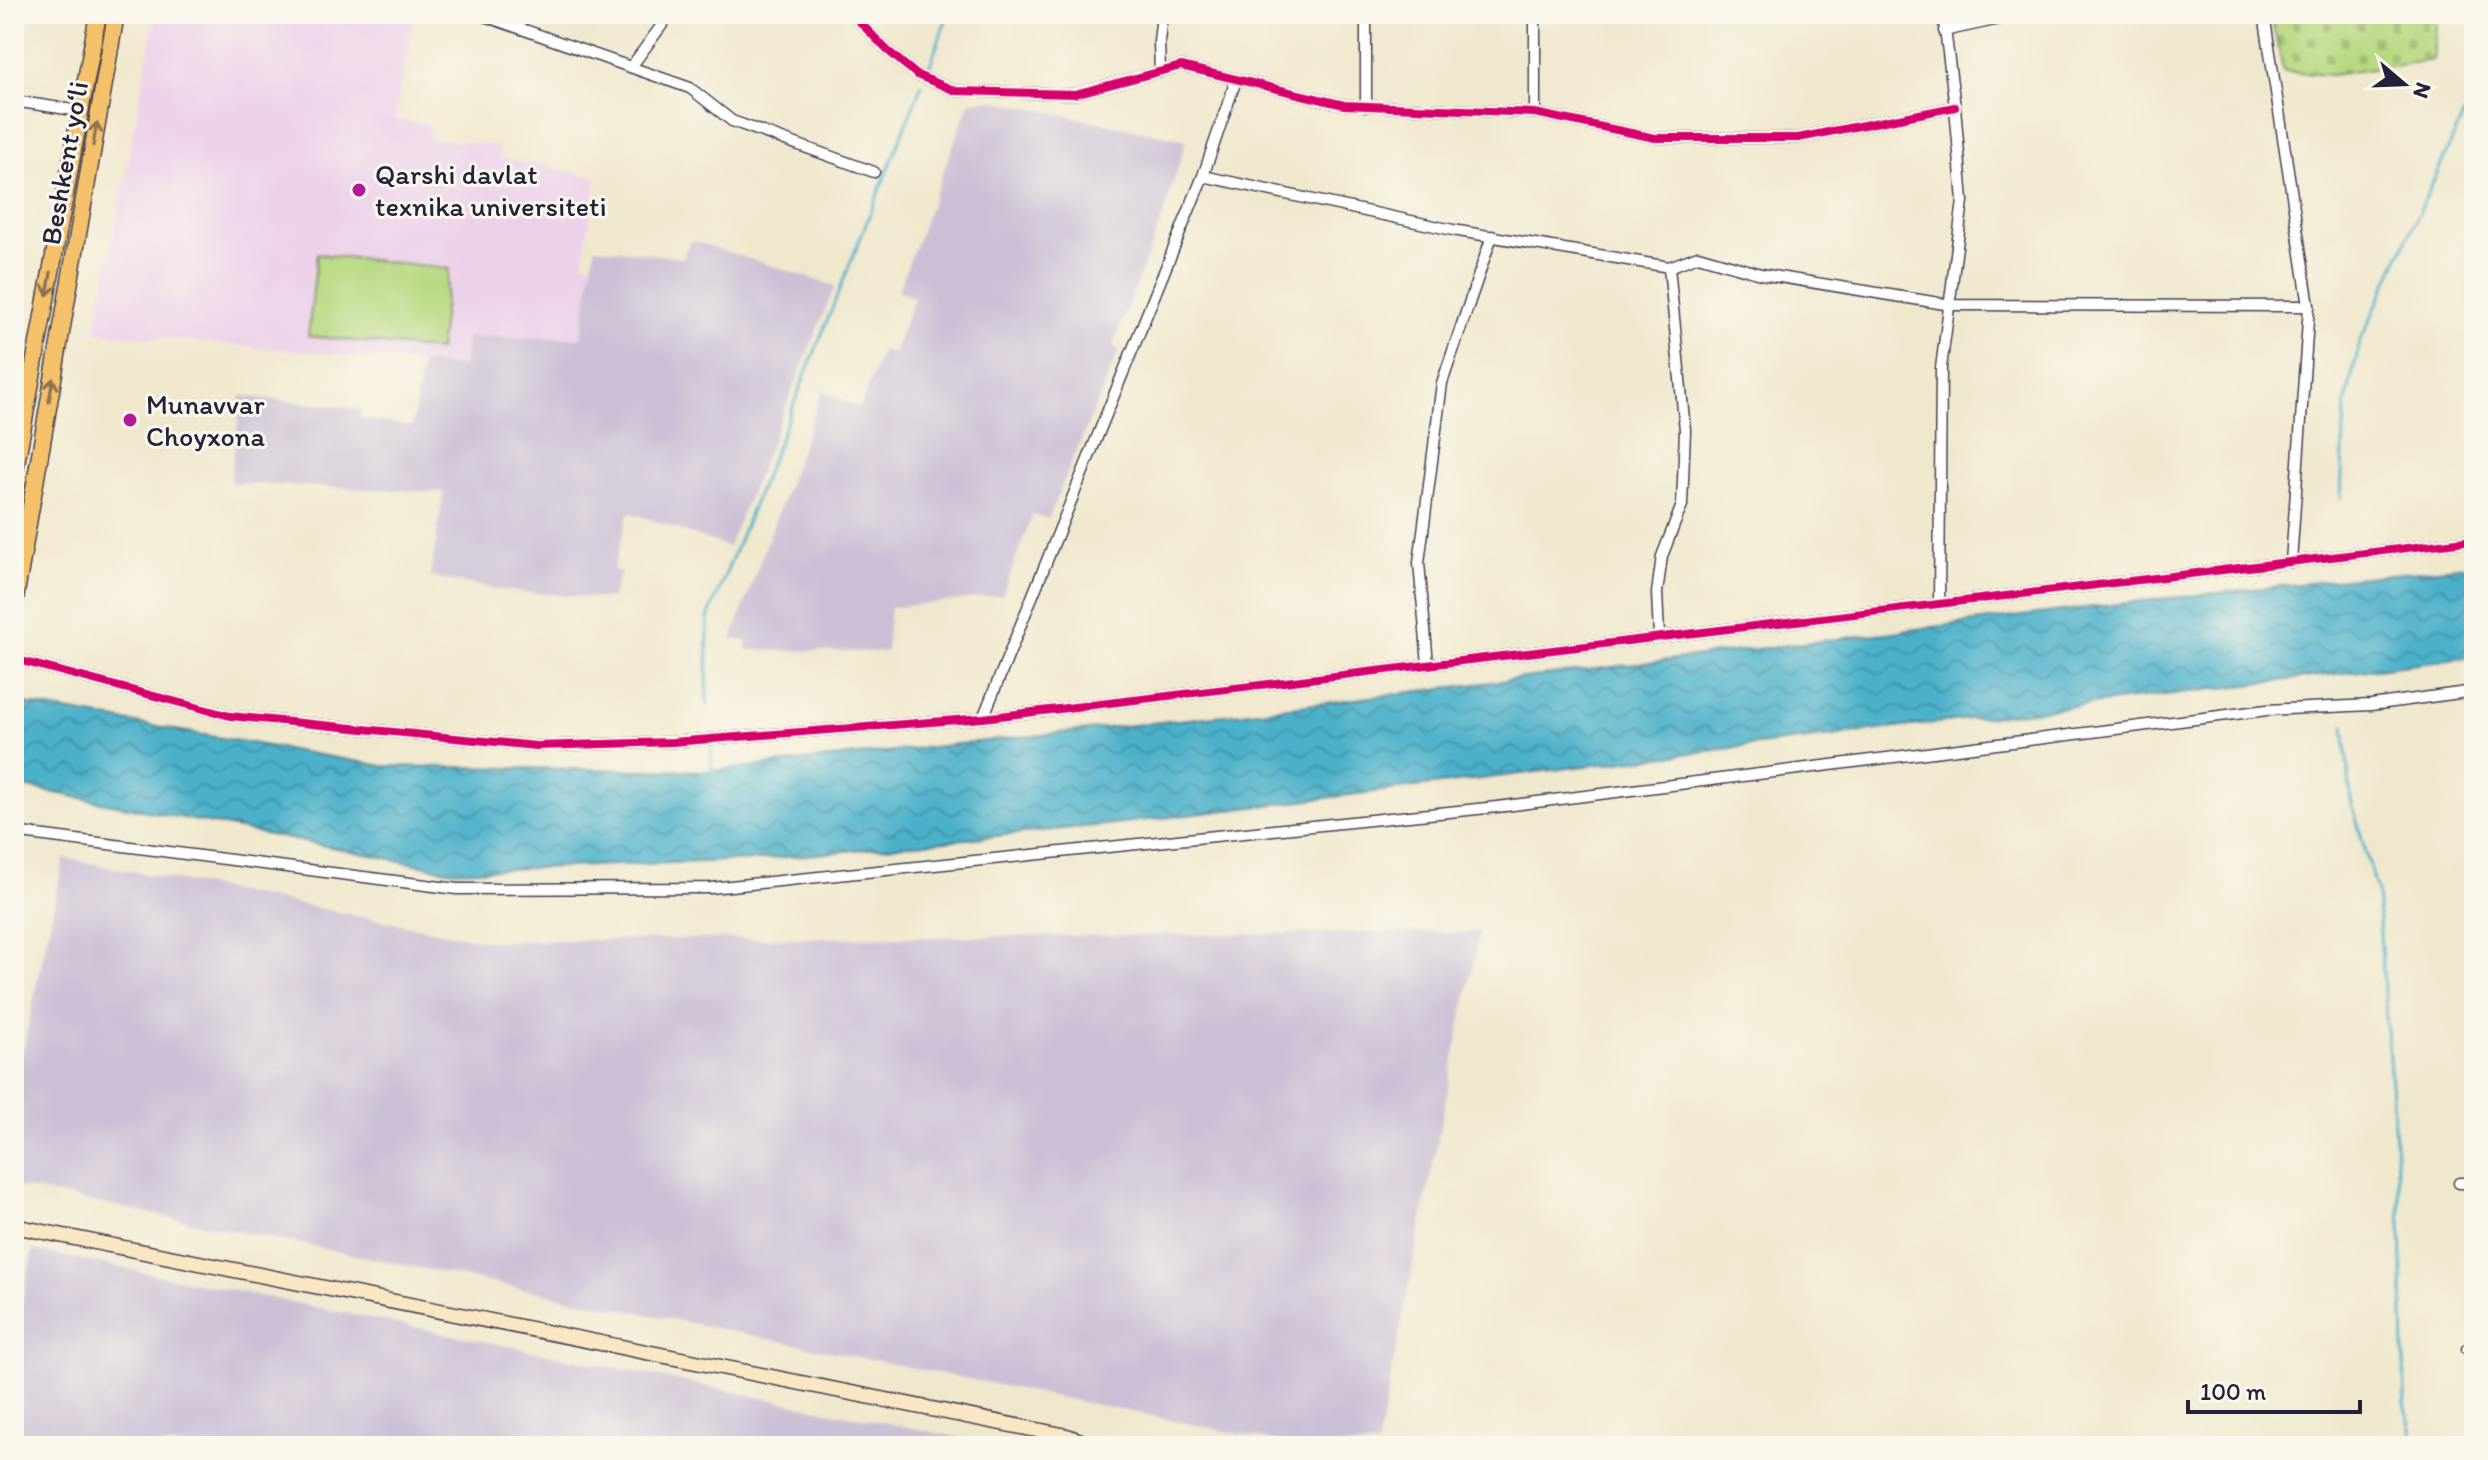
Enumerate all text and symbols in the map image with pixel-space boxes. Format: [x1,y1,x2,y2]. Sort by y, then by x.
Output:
north arrow [2364,44,2444,124]
street label: Beshkent yoʻli [33,78,95,248]
text: N [2407,79,2438,102]
one-way arrow [89,122,104,147]
place label: Qarshi davlat texnika universiteti [375,157,607,223]
marker: Qarshi davlat texnika universiteti [350,181,368,199]
one-way arrow [40,270,55,296]
one-way arrow [44,378,59,403]
place label: Munavvar Choyxona [146,387,265,453]
marker: Munavvar Choyxona [121,411,139,429]
scale bar [2188,1364,2360,1414]
text: 100 m [2200,1377,2266,1406]

